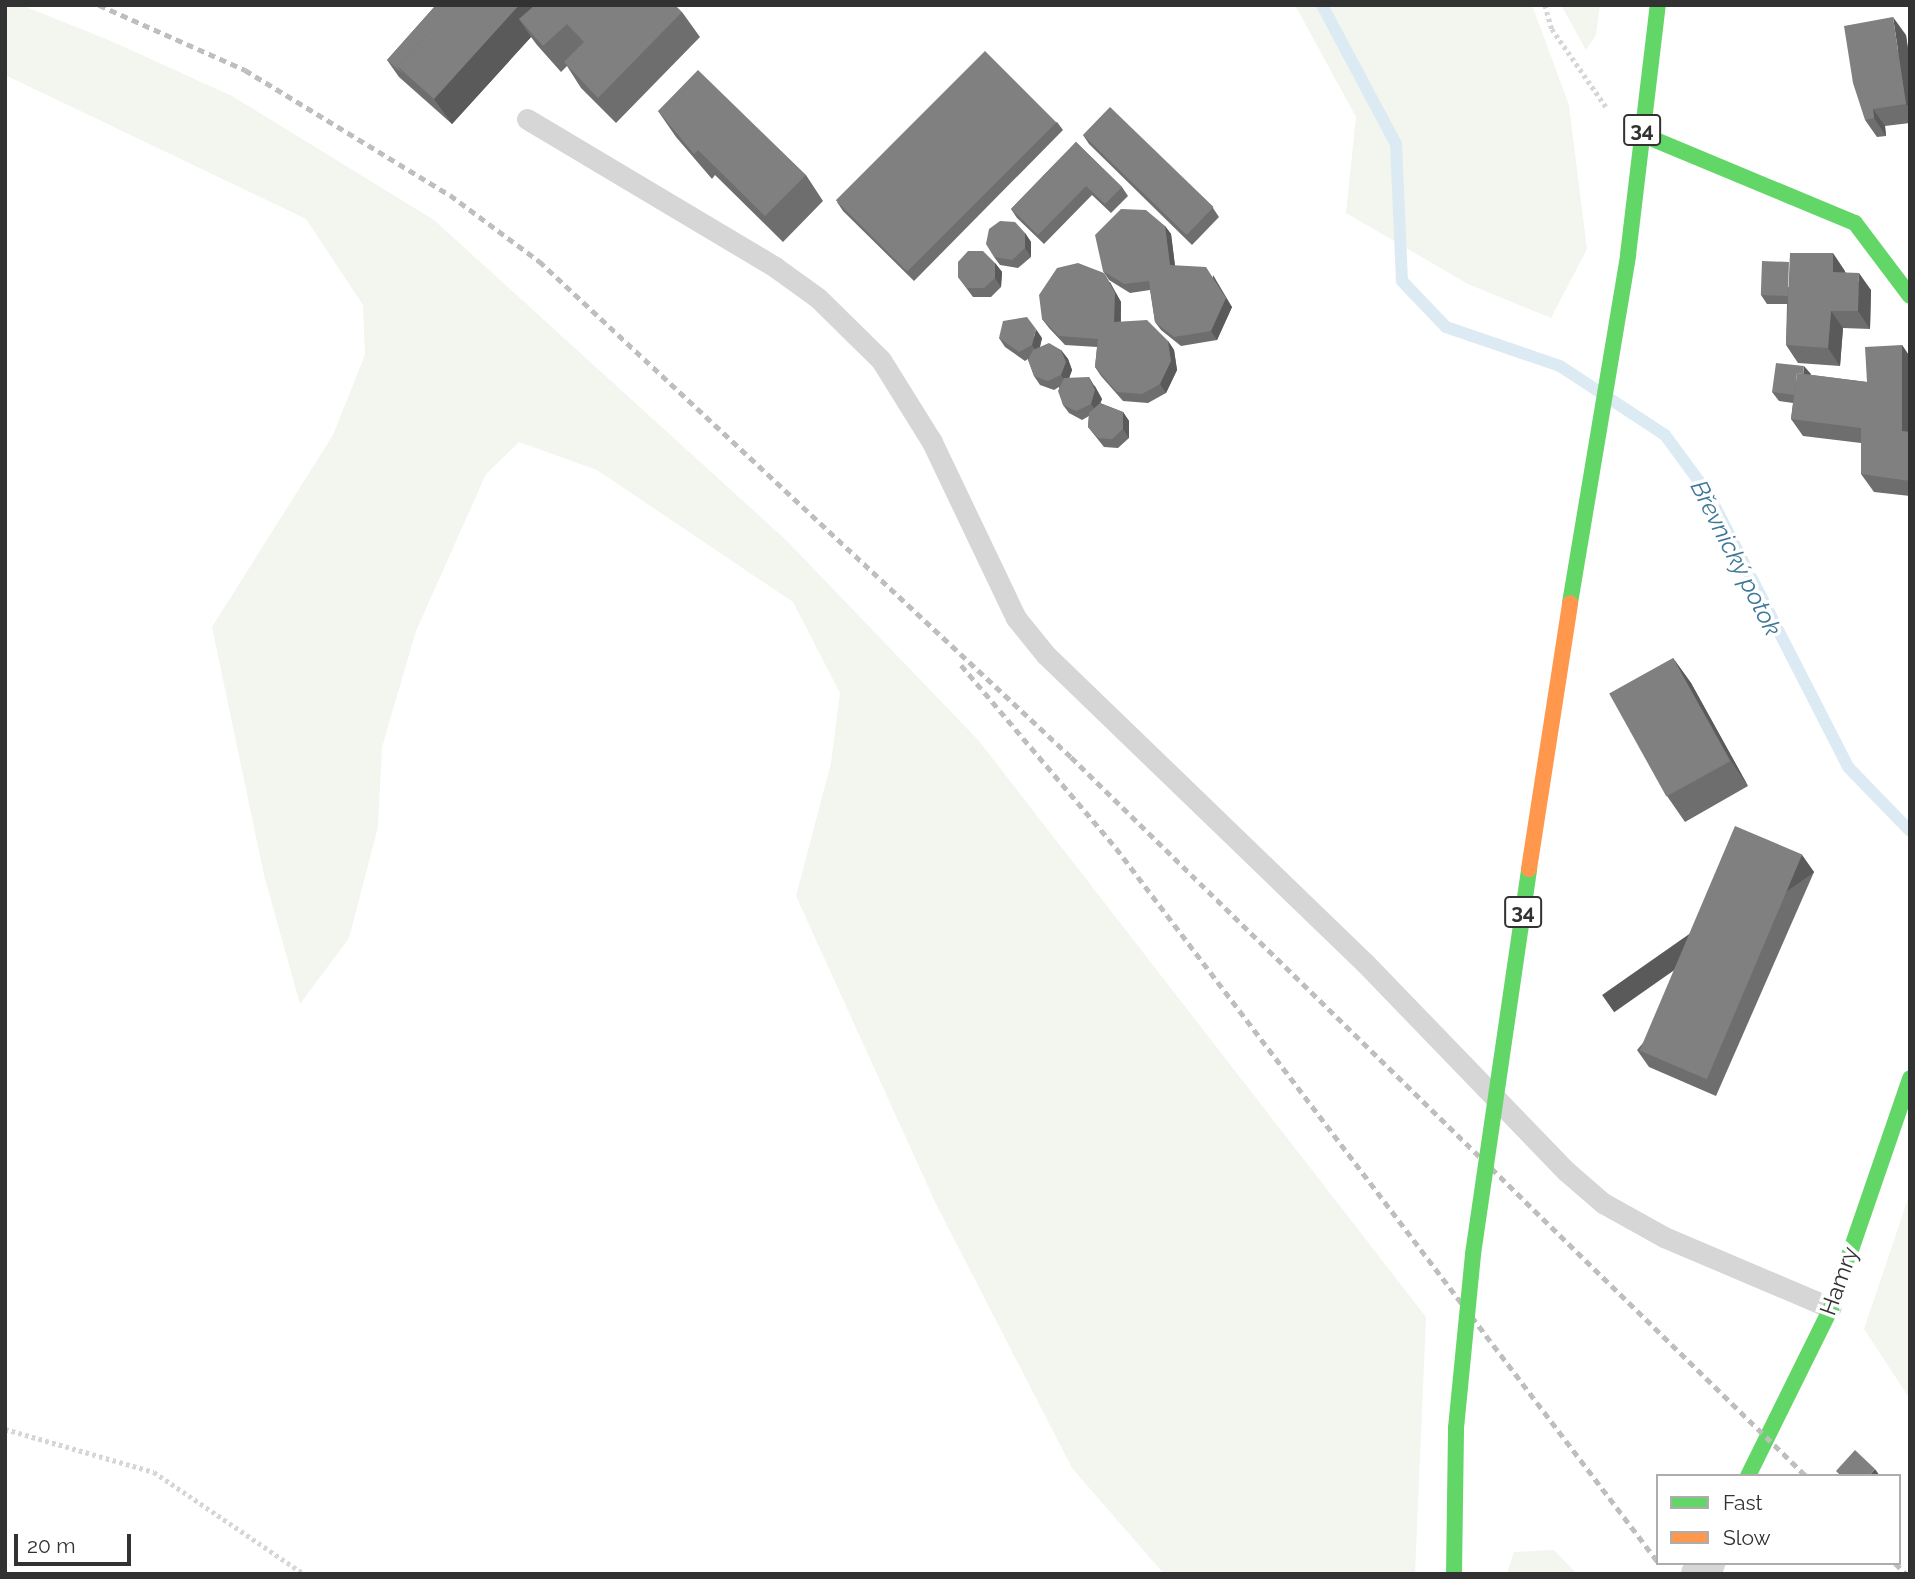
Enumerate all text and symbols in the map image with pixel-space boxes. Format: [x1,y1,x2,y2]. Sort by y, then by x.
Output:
road number: 34 [1623,113,1661,148]
water label: Břevnický potok [1684,475,1788,641]
road number: 34 [1504,894,1542,930]
street label: Hamry [1814,1243,1864,1319]
legend [1656,1474,1901,1565]
text: Fast [1723,1490,1763,1515]
scale bar [18,1520,135,1564]
text: Slow [1723,1525,1771,1550]
text: 20 m [27,1533,75,1558]

